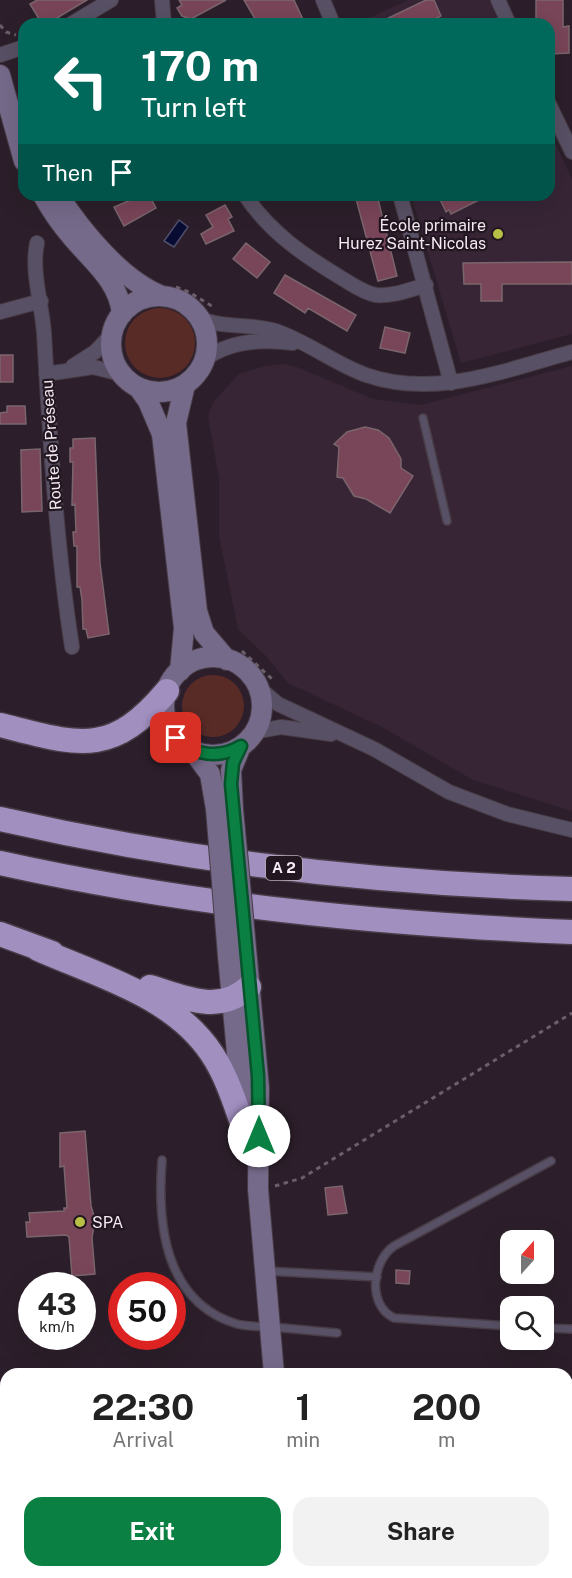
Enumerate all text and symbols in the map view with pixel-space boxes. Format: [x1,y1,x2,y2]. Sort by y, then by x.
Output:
text: 170 m [141,41,259,90]
icon: left [42,42,120,120]
text: Turn left [141,91,247,123]
icon: arrive [105,156,138,189]
text: Then [42,160,93,186]
place label: École primaire Hurez Saint-Nicolas [338,215,486,253]
marker: École primaire Hurez Saint-Nicolas [491,227,505,241]
street label: Route de Préseau [37,379,66,511]
pin [150,712,201,763]
icon: arrive [159,721,192,754]
road number: A 2 [266,856,302,880]
position arrow [227,1104,291,1168]
place label: SPA [92,1213,123,1232]
marker: SPA [73,1215,87,1229]
north arrow [500,1230,554,1284]
map controls [500,1230,554,1350]
speed limit sign: 50 [108,1272,186,1350]
text: 43 [37,1286,77,1322]
button: search [500,1296,554,1350]
text: km/h [39,1318,75,1335]
text: 22:30 [92,1386,194,1428]
text: 1 [295,1386,311,1428]
text: 200 [412,1386,481,1428]
text: Arrival [112,1428,174,1452]
text: min [286,1428,320,1452]
text: m [438,1428,455,1452]
button: Exit [24,1497,281,1566]
button: Share [293,1497,549,1566]

